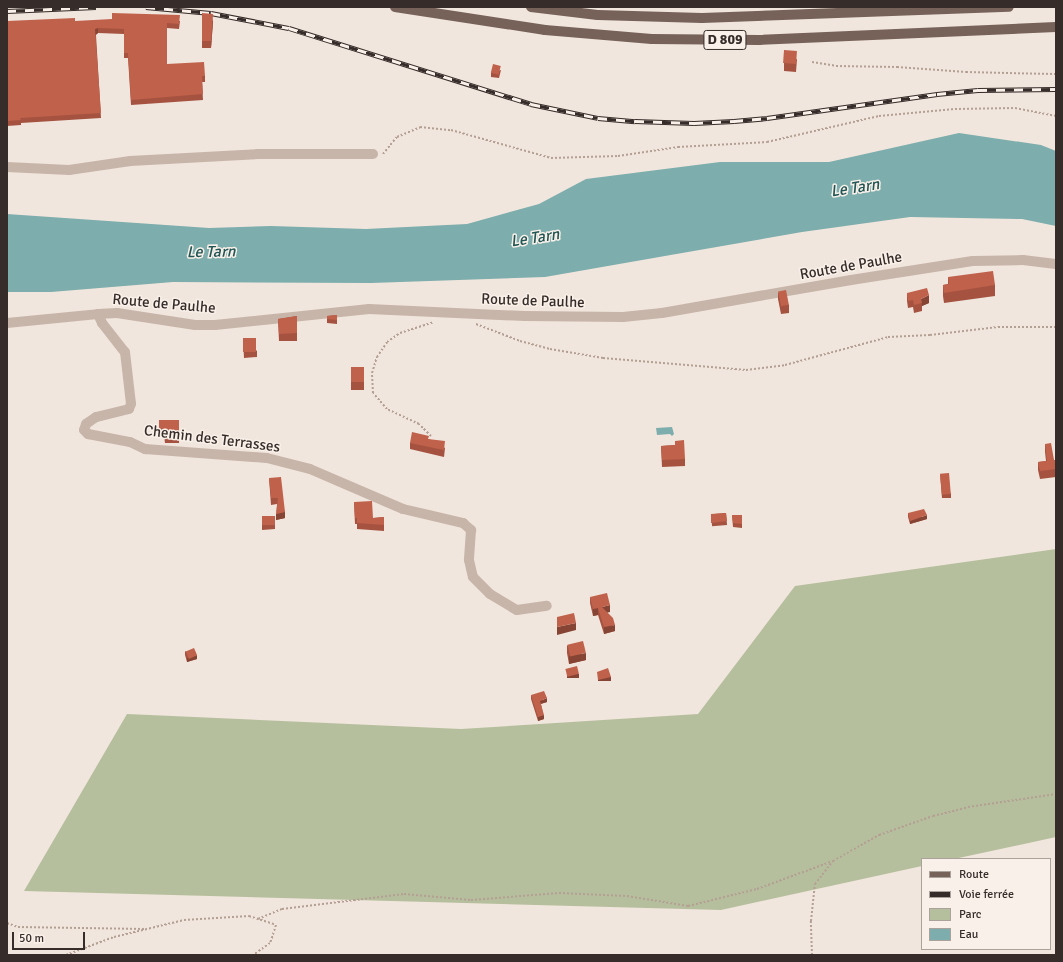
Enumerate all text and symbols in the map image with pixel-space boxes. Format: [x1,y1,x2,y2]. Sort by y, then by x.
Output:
road number: D 809 [703,28,747,52]
water label: Le Tarn [829,175,881,201]
water label: Le Tarn [509,225,561,251]
water label: Le Tarn [186,242,236,262]
street label: Route de Paulhe [798,248,904,284]
street label: Route de Paulhe [481,290,585,312]
street label: Route de Paulhe [112,291,216,317]
street label: Chemin des Terrasses [143,422,281,456]
legend [921,858,1051,950]
text: Route [959,867,989,882]
text: Voie ferrée [959,887,1014,902]
text: Parc [959,907,981,922]
scale bar [14,924,87,950]
text: Eau [959,927,978,942]
text: 50 m [19,931,44,946]

